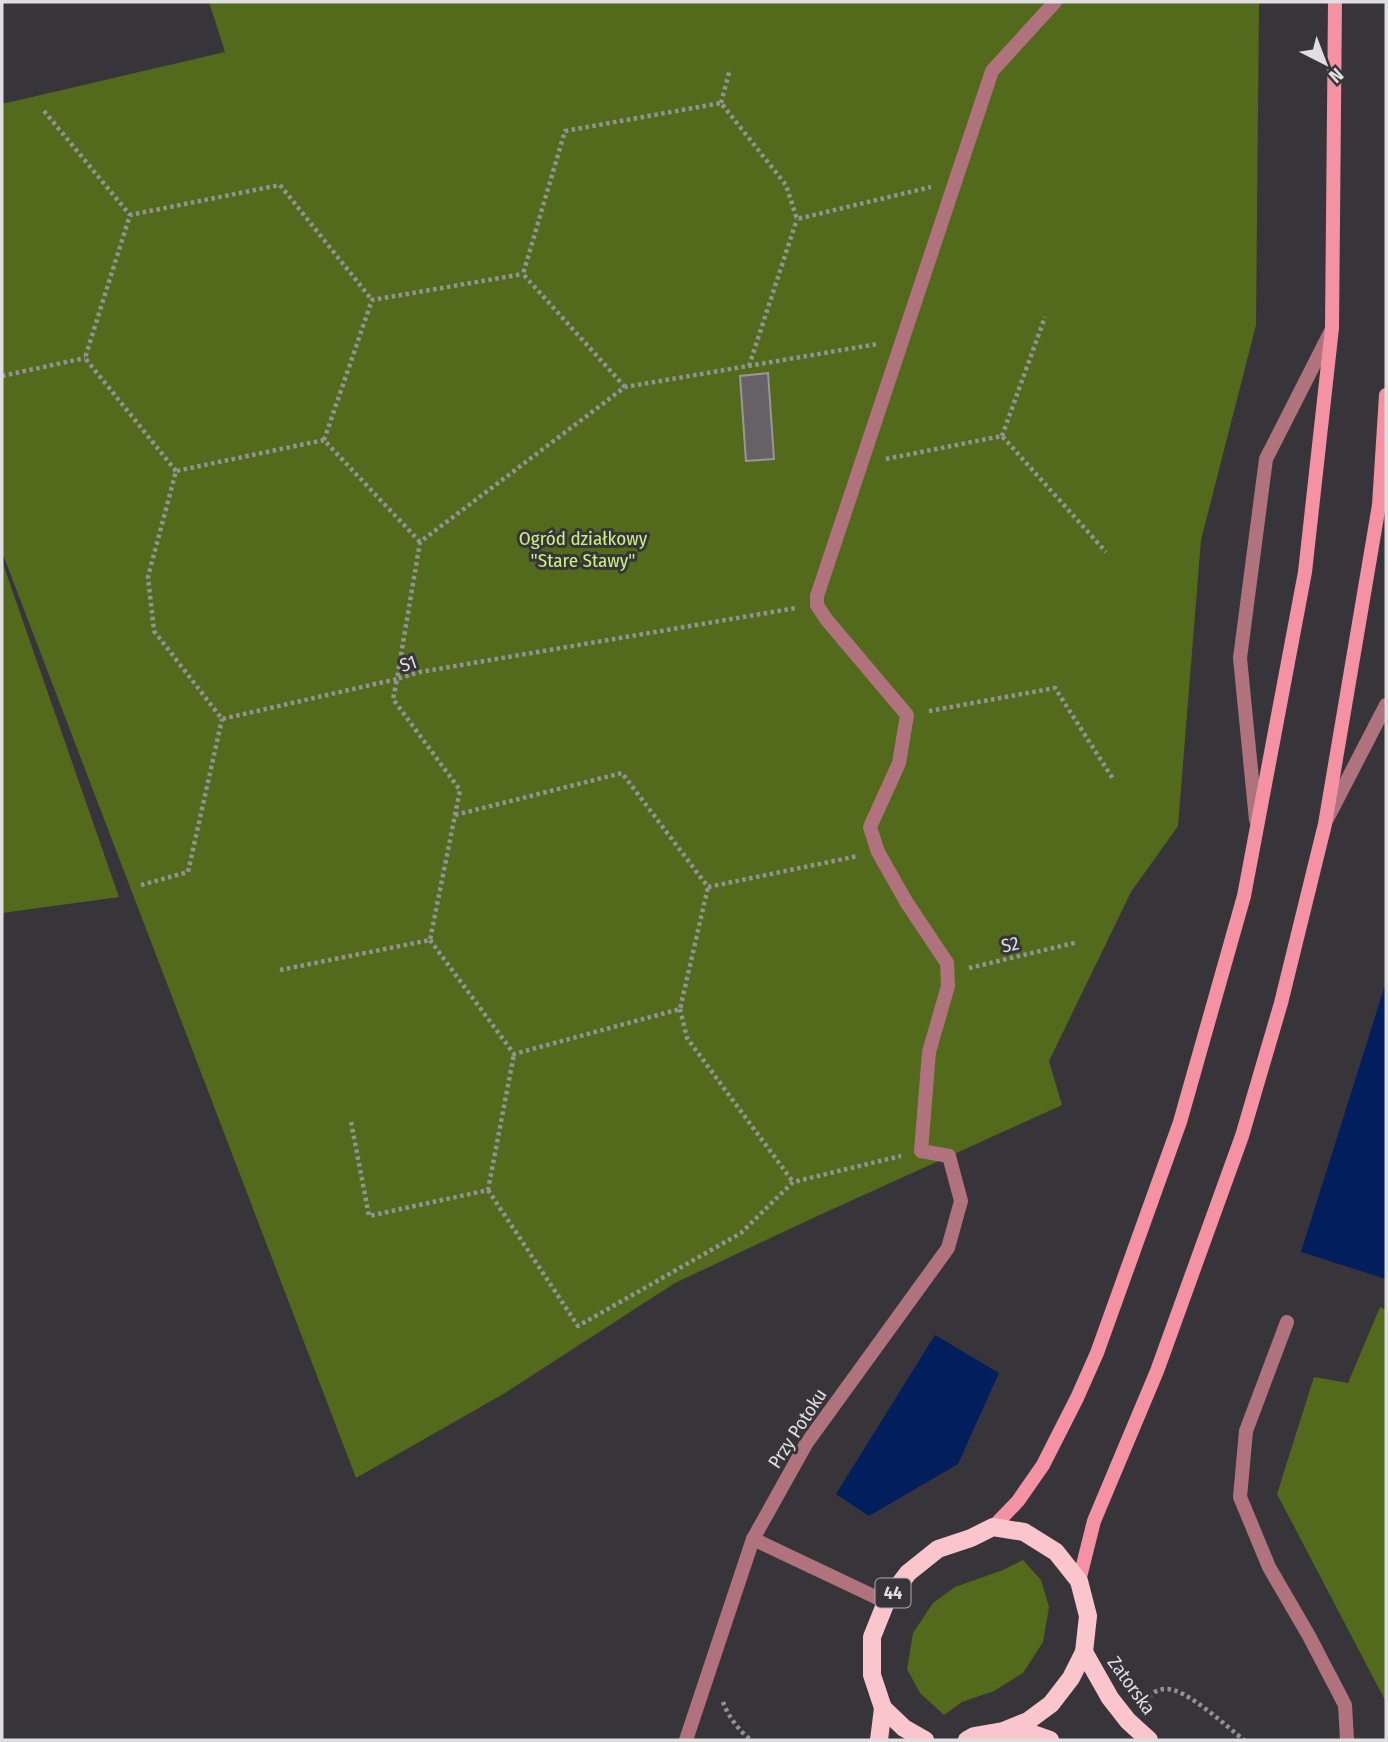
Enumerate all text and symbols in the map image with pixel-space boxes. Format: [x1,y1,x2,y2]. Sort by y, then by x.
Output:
north arrow [1290,28,1360,98]
text: N [1324,63,1348,88]
park label: Ogród działkowy "Stare Stawy" [519,527,648,572]
street label: S1 [397,650,420,677]
street label: S2 [999,931,1021,958]
street label: Przy Potoku [763,1384,832,1472]
road number: 44 [876,1578,910,1608]
street label: Zatorska [1103,1652,1160,1719]

